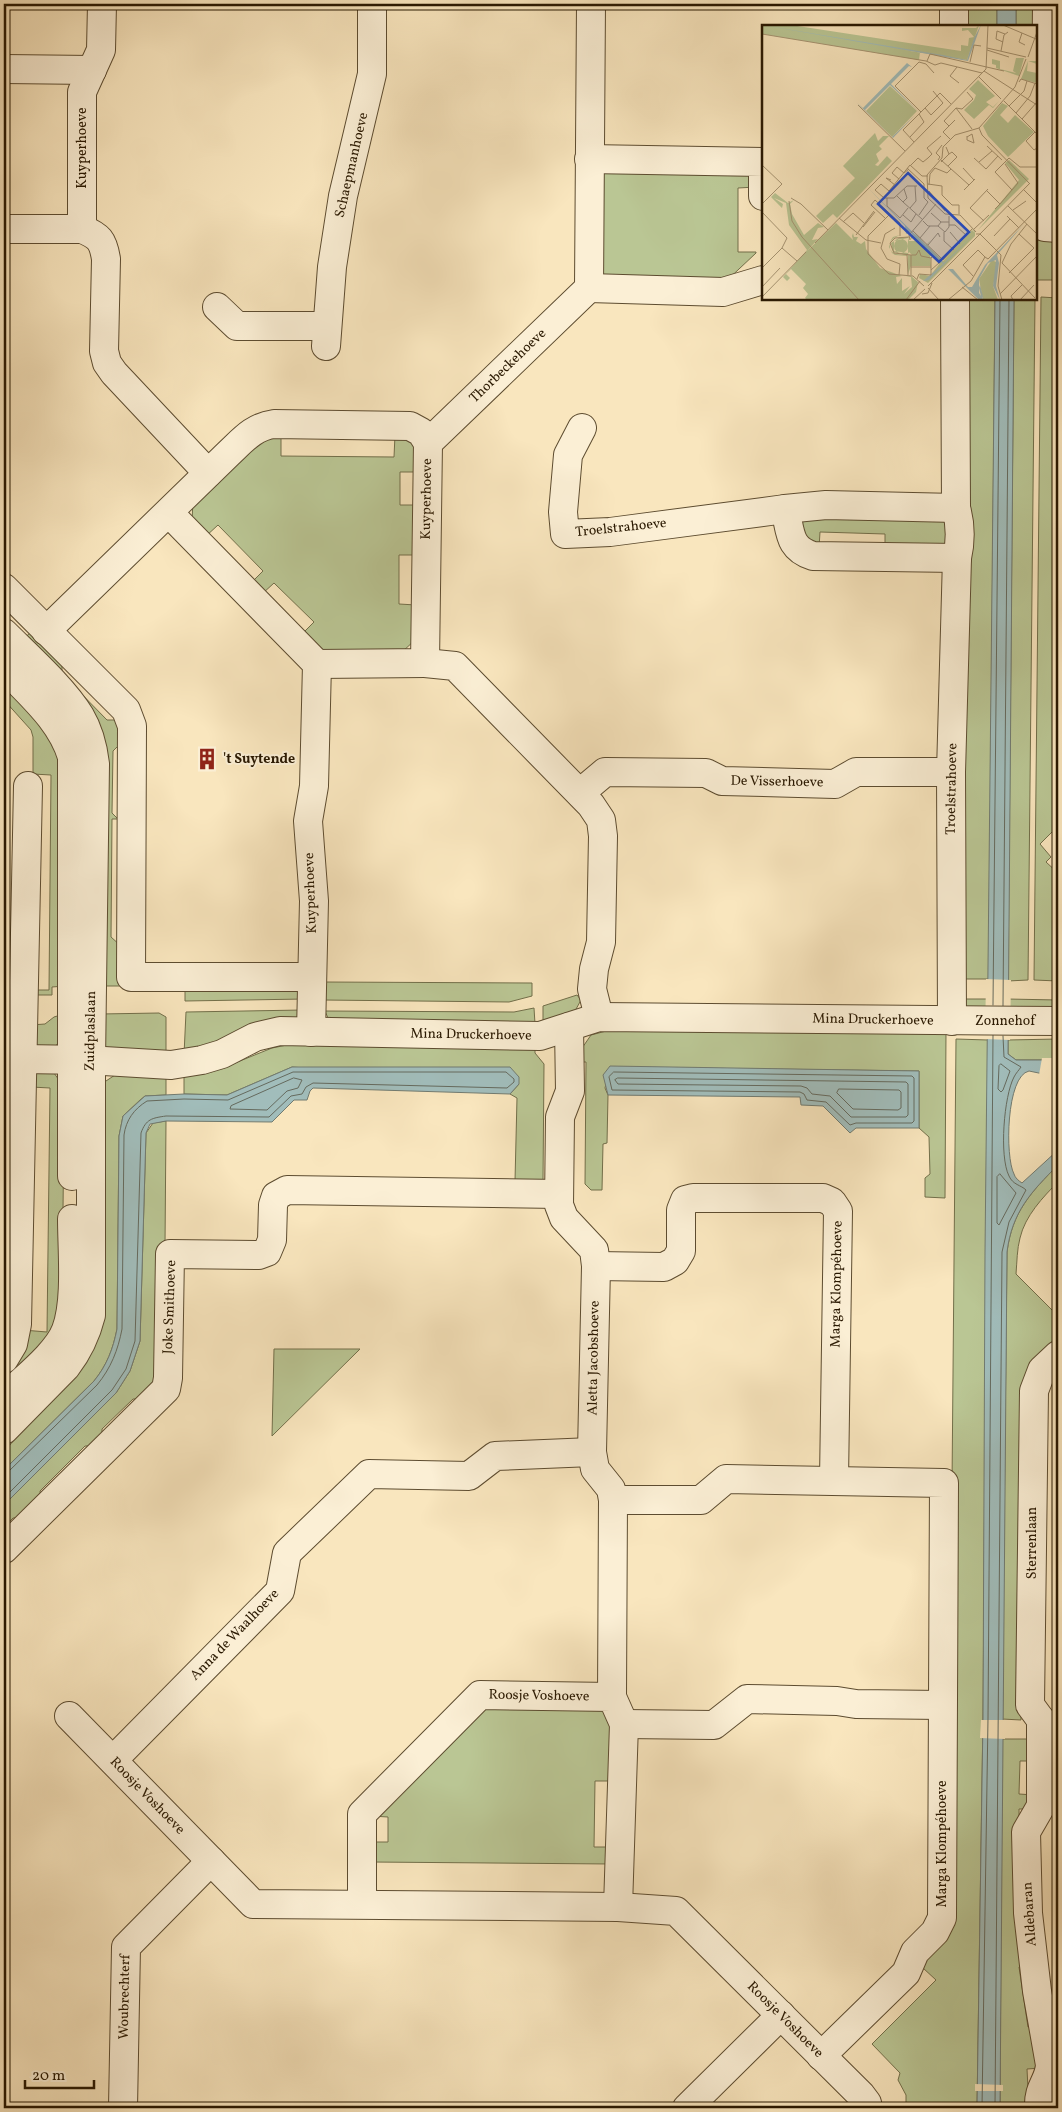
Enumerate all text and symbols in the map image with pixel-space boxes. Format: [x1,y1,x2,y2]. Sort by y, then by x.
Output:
inset map [762,25,1037,300]
street label: Kuyperhoeve [73,107,92,189]
street label: Schaepmanhoeve [331,110,373,220]
street label: Thorbeckehoeve [465,324,551,408]
street label: Kuyperhoeve [417,458,437,540]
street label: Troelstrahoeve [574,514,668,542]
street label: Troelstrahoeve [942,743,962,835]
building icon: 't Suytende [194,746,220,772]
place label: 't Suytende [223,750,295,769]
street label: De Visserhoeve [730,772,824,792]
street label: Kuyperhoeve [300,852,322,934]
street label: Zuidplaslaan [81,991,101,1071]
street label: Mina Druckerhoeve [812,1009,934,1031]
street label: Zonnehof [975,1012,1036,1031]
street label: Mina Druckerhoeve [410,1024,532,1046]
street label: Marga Klompéhoeve [826,1220,848,1348]
street label: Joke Smithoeve [159,1259,181,1354]
street label: Aletta Jacobshoeve [583,1300,605,1416]
street label: Sterrenlaan [1023,1507,1042,1579]
street label: Anna de Waalhoeve [186,1585,284,1685]
street label: Roosje Voshoeve [488,1686,590,1706]
street label: Roosje Voshoeve [105,1753,189,1839]
street label: Marga Klompéhoeve [933,1780,952,1908]
street label: Aldebaran [1018,1881,1042,1947]
street label: Woubrechterf [115,1953,135,2040]
street label: Roosje Voshoeve [743,1978,828,2063]
scale bar [25,2057,94,2089]
text: 20 m [32,2066,65,2087]

